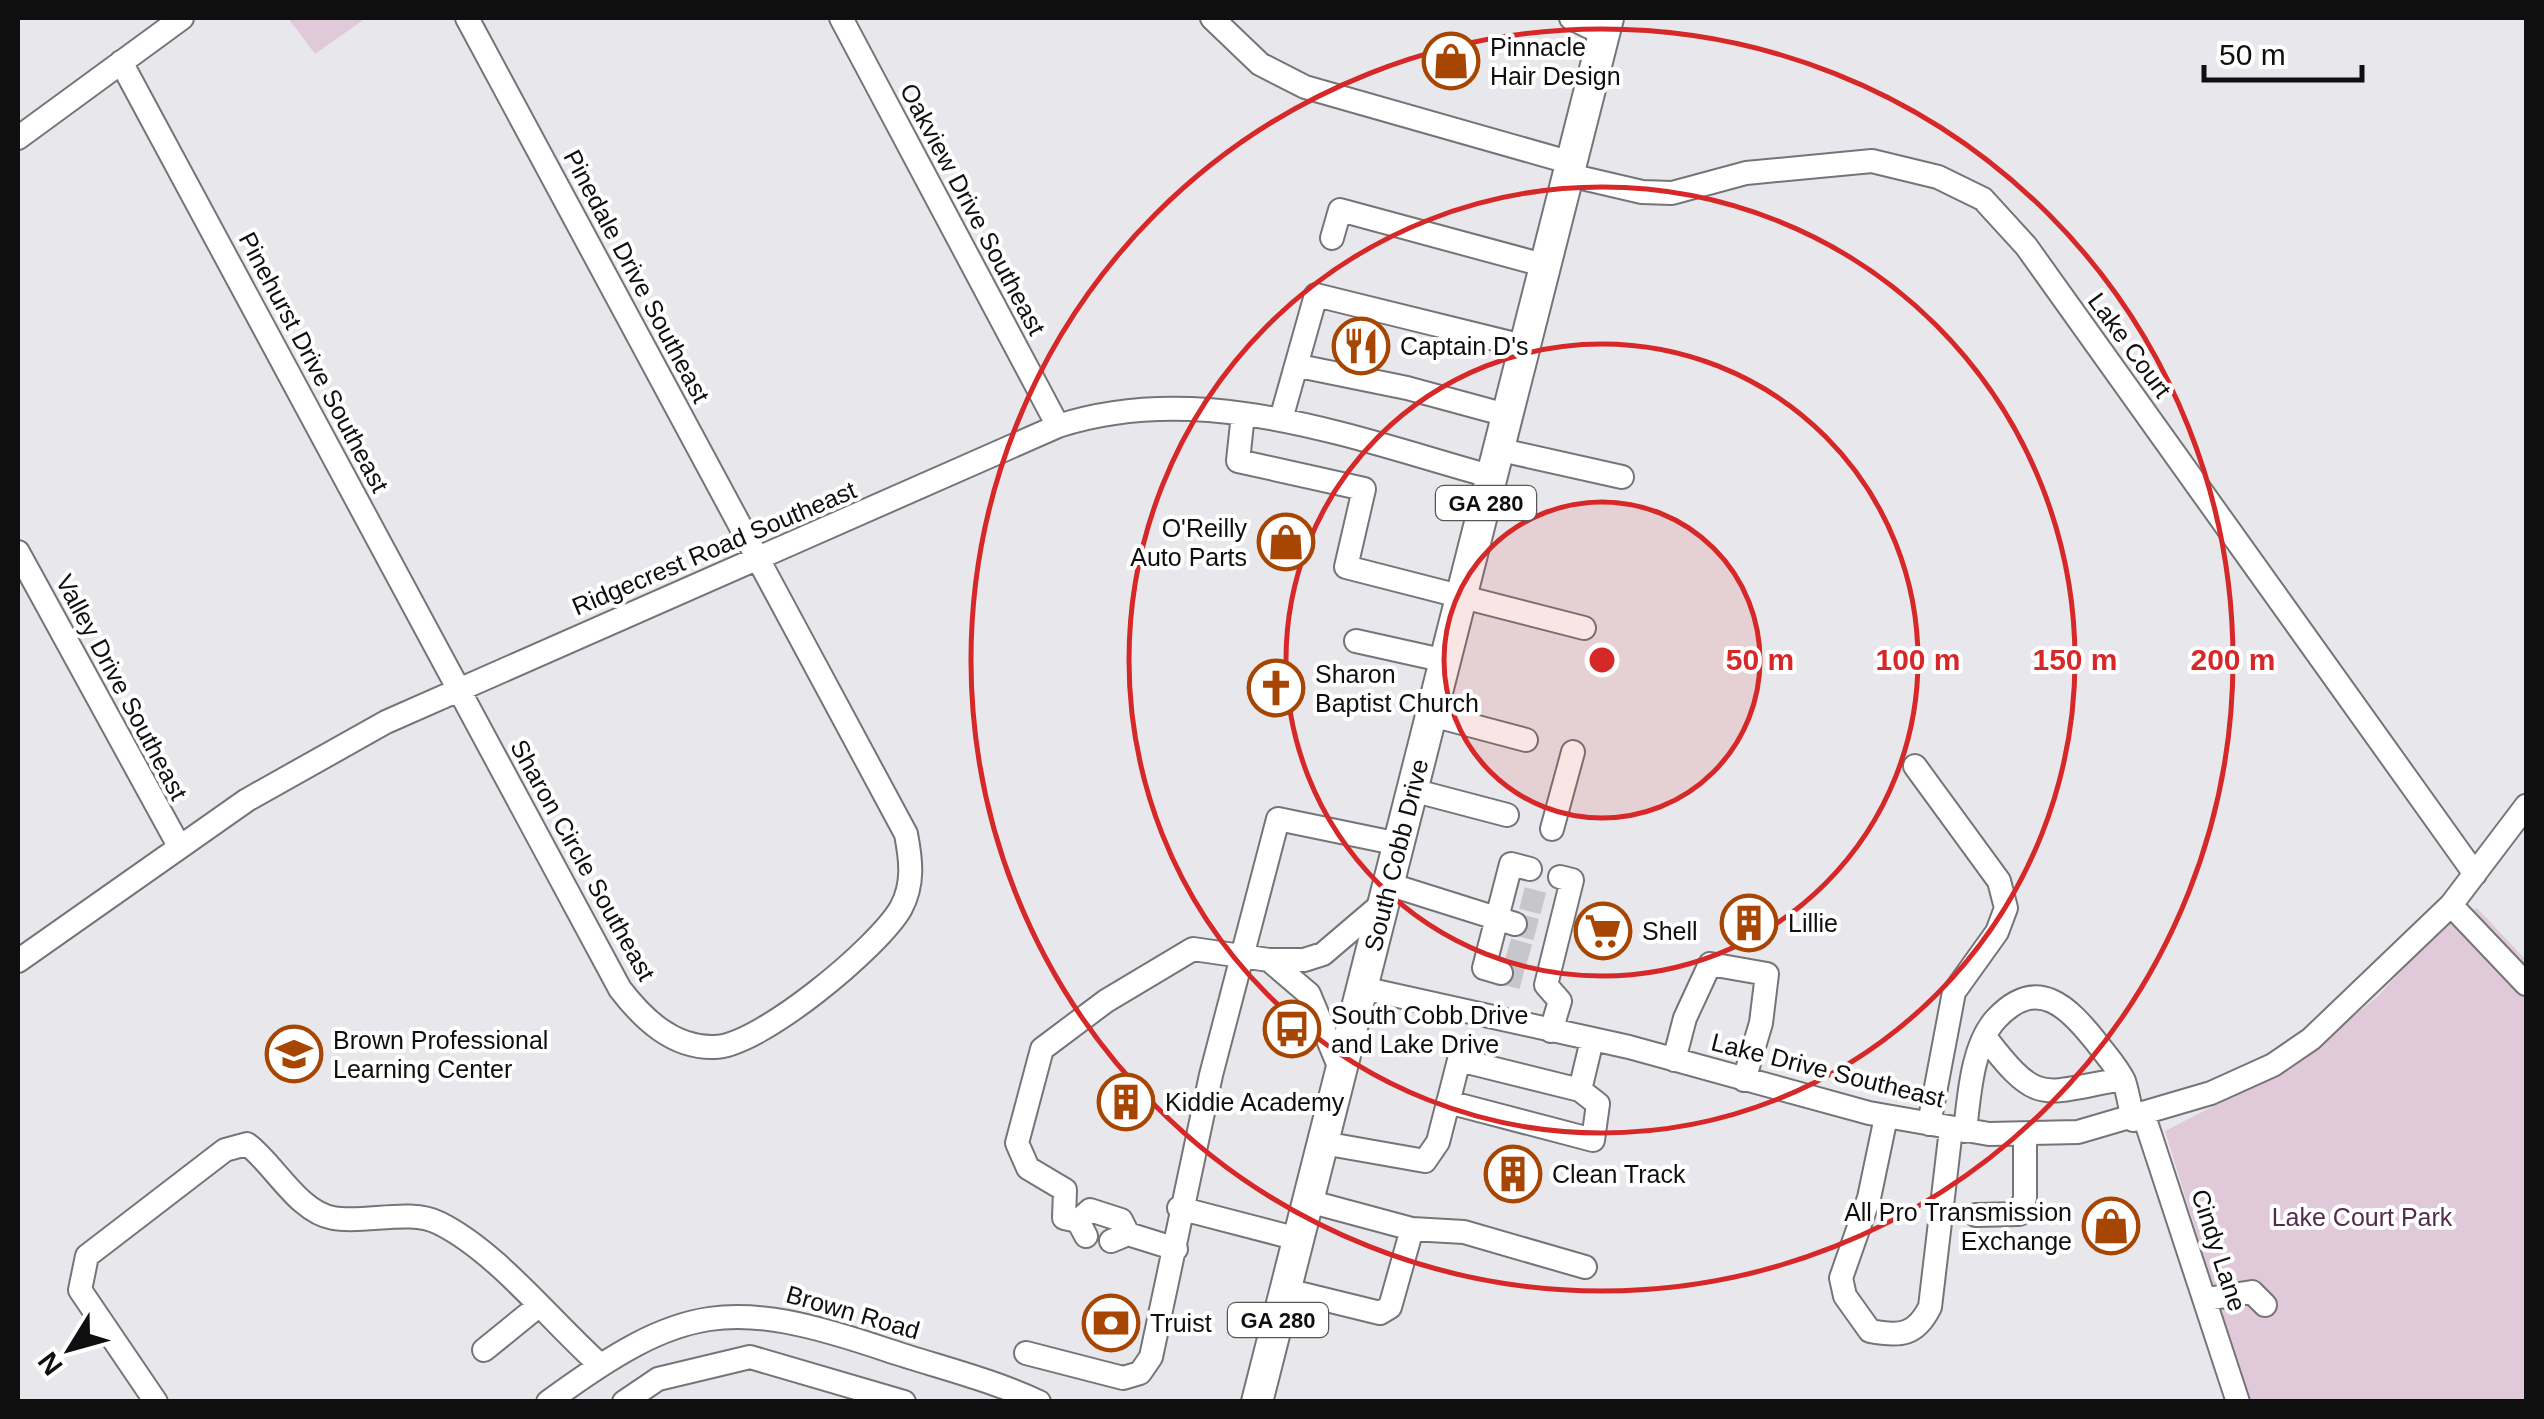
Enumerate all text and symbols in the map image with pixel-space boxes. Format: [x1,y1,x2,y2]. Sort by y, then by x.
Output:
scale bar [2204,20,2362,82]
shop icon: Pinnacle Hair Design [1421,31,1481,91]
place label: Pinnacle Hair Design [1490,33,1621,90]
text: 50 m [2219,38,2286,71]
street label: Oakview Drive Southeast [895,79,1051,340]
street label: Pinedale Drive Southeast [558,145,716,407]
street label: Pinehurst Drive Southeast [233,227,395,497]
street label: Lake Court [2083,287,2177,403]
restaurant icon: Captain D's [1331,316,1391,376]
place label: Captain D's [1400,332,1528,360]
street label: Ridgecrest Road Southeast [568,475,860,621]
road number: GA 280 [1436,486,1536,520]
shop icon: O'Reilly Auto Parts [1256,512,1316,572]
place label: O'Reilly Auto Parts [1130,514,1247,571]
street label: Valley Drive Southeast [51,570,193,804]
centre of rings [1584,642,1620,678]
text: 50 m [1726,643,1794,676]
text: 100 m [1875,643,1961,676]
text: 150 m [2032,643,2118,676]
text: 200 m [2190,643,2276,676]
church icon: Sharon Baptist Church [1246,658,1306,718]
place label: Sharon Baptist Church [1315,660,1479,717]
street label: Sharon Circle Southeast [505,735,661,985]
street label: South Cobb Drive [1359,756,1433,954]
building icon: Lillie [1719,893,1779,953]
supermarket icon: Shell [1573,901,1633,961]
place label: Lillie [1788,909,1838,937]
place label: Shell [1642,917,1698,945]
bus stop icon: South Cobb Drive and Lake Drive [1262,999,1322,1059]
place label: South Cobb Drive and Lake Drive [1331,1001,1528,1058]
school or university icon: Brown Professional Learning Center [264,1024,324,1084]
place label: Brown Professional Learning Center [333,1026,548,1083]
street label: Lake Drive Southeast [1709,1028,1947,1113]
building icon: Kiddie Academy [1096,1072,1156,1132]
place label: Kiddie Academy [1165,1088,1345,1116]
building icon: Clean Track [1483,1144,1543,1204]
place label: Clean Track [1552,1160,1686,1188]
street label: Cindy Lane [2186,1186,2252,1314]
shop icon: All Pro Transmission Exchange [2081,1196,2141,1256]
place label: All Pro Transmission Exchange [1844,1198,2072,1255]
park label: Lake Court Park [2272,1203,2453,1231]
street label: Brown Road [783,1280,923,1344]
bank icon: Truist [1081,1293,1141,1353]
north arrow [20,1299,120,1399]
road number: GA 280 [1228,1303,1328,1337]
place label: Truist [1150,1309,1212,1337]
text: N [32,1346,69,1381]

